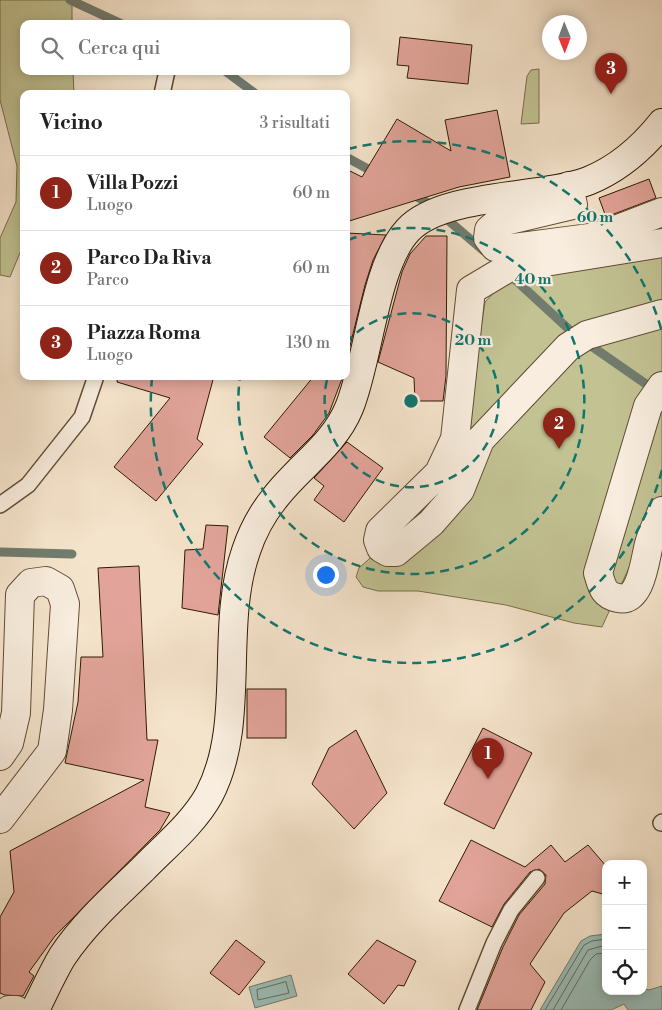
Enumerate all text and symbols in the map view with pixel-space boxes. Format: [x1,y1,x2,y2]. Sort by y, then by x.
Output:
north arrow [542,15,587,60]
search box [20,20,350,75]
icon: search [38,34,66,62]
text: Cerca qui [78,36,161,60]
pin: 3 [595,53,627,94]
text: Vicino [40,110,103,136]
text: 3 risultati [260,113,330,133]
text: Villa Pozzi [87,171,178,195]
text: 1 [52,183,60,203]
text: 60 m [292,183,330,203]
text: Luogo [87,195,133,215]
text: 60 m [577,208,614,227]
text: Parco Da Riva [87,246,212,270]
text: 2 [51,258,61,278]
text: 60 m [292,258,330,278]
text: Parco [87,270,129,290]
text: 40 m [514,270,552,289]
text: Piazza Roma [87,321,201,345]
text: 20 m [455,331,492,350]
text: 3 [51,333,61,353]
text: 130 m [286,333,330,353]
text: Luogo [87,345,133,365]
centre of rings [402,392,420,410]
pin: 2 [543,408,575,449]
your location [313,562,339,588]
pin: 1 [472,738,504,779]
map controls [602,860,647,995]
button: + [602,860,647,905]
button: − [602,905,647,950]
button: locate [602,950,647,995]

